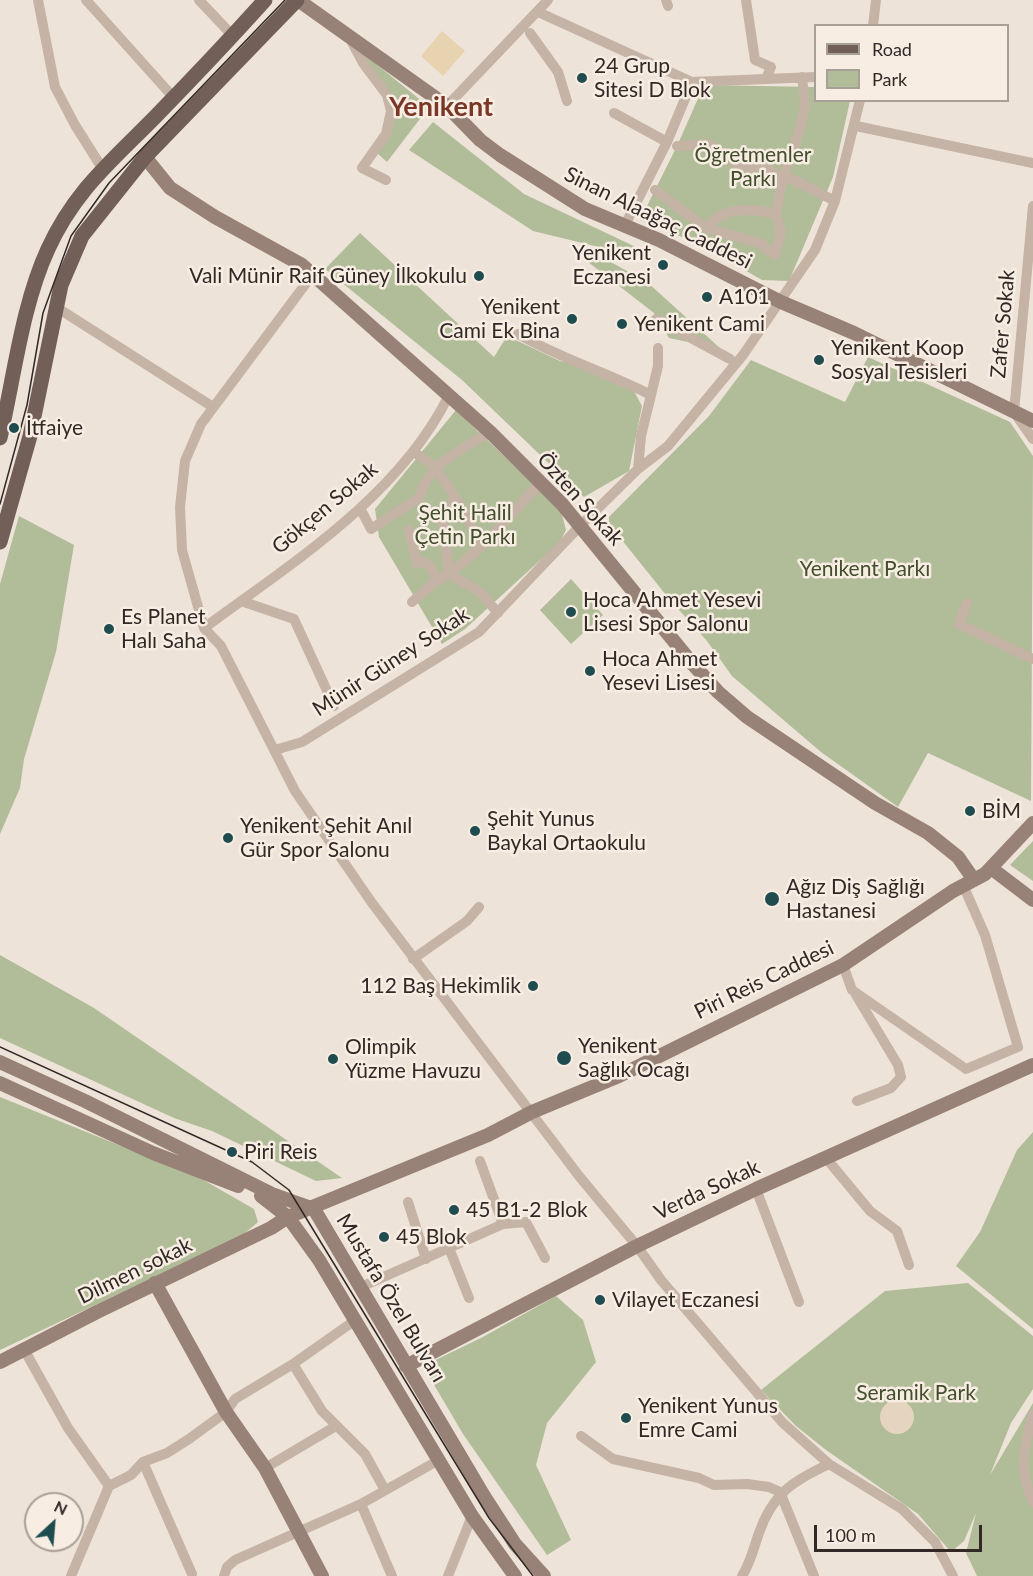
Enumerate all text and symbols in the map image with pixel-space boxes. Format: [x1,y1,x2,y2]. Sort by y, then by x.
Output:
legend [814,24,1009,102]
text: Road [872,38,912,60]
place label: 24 Grup Sitesi D Blok [594,53,711,103]
text: Park [872,68,907,90]
marker: 24 Grup Sitesi D Blok [575,71,589,85]
district label: Yenikent [389,91,493,123]
park label: Öğretmenler Parkı [694,142,812,192]
street label: Sinan Alaağaç Caddesi [560,162,756,274]
place label: Yenikent Eczanesi [572,240,651,290]
marker: Yenikent Eczanesi [656,258,670,272]
place label: Vali Münir Raif Güney İlkokulu [189,263,467,289]
marker: Vali Münir Raif Güney İlkokulu [472,269,486,283]
street label: Zafer Sokak [986,269,1020,379]
place label: A101 [719,284,770,310]
marker: A101 [700,290,714,304]
place label: Yenikent Cami Ek Bina [439,294,560,344]
place label: Yenikent Cami [634,311,765,337]
marker: Yenikent Cami Ek Bina [565,312,579,326]
marker: Yenikent Cami [615,317,629,331]
place label: Yenikent Koop Sosyal Tesisleri [831,335,967,385]
marker: Yenikent Koop Sosyal Tesisleri [812,353,826,367]
place label: İtfaiye [26,415,83,441]
marker: İtfaiye [7,421,21,435]
street label: Özten Sokak [532,447,628,551]
street label: Gökçen Sokak [267,456,383,560]
park label: Şehit Halil Çetin Parkı [415,500,515,550]
park label: Yenikent Parkı [800,556,930,582]
place label: Hoca Ahmet Yesevi Lisesi Spor Salonu [583,587,761,637]
street label: Münir Güney Sokak [308,602,474,722]
place label: Es Planet Halı Saha [121,604,206,654]
marker: Hoca Ahmet Yesevi Lisesi Spor Salonu [564,605,578,619]
marker: Es Planet Halı Saha [102,622,116,636]
place label: Hoca Ahmet Yesevi Lisesi [602,646,717,696]
marker: Hoca Ahmet Yesevi Lisesi [583,664,597,678]
place label: BİM [982,798,1021,824]
marker: BİM [963,804,977,818]
place label: Şehit Yunus Baykal Ortaokulu [487,806,646,856]
place label: Yenikent Şehit Anıl Gür Spor Salonu [240,813,412,863]
marker: Şehit Yunus Baykal Ortaokulu [468,824,482,838]
marker: Yenikent Şehit Anıl Gür Spor Salonu [221,831,235,845]
place label: Ağız Diş Sağlığı Hastanesi [786,874,925,924]
marker: Ağız Diş Sağlığı Hastanesi [763,890,781,908]
street label: Piri Reis Caddesi [690,935,838,1025]
place label: 112 Baş Hekimlik [360,973,521,999]
marker: 112 Baş Hekimlik [526,979,540,993]
place label: Yenikent Sağlık Ocağı [578,1033,690,1083]
place label: Olimpik Yüzme Havuzu [345,1034,481,1084]
marker: Yenikent Sağlık Ocağı [555,1049,573,1067]
marker: Olimpik Yüzme Havuzu [326,1052,340,1066]
place label: Piri Reis [244,1139,317,1165]
marker: Piri Reis [225,1145,239,1159]
street label: Verda Sokak [650,1155,764,1225]
place label: 45 B1-2 Blok [466,1197,588,1223]
marker: 45 B1-2 Blok [447,1203,461,1217]
street label: Mustafa Özel Bulvarı [331,1209,451,1387]
place label: 45 Blok [396,1224,467,1250]
marker: 45 Blok [377,1230,391,1244]
street label: Dilmen sokak [74,1232,196,1310]
place label: Vilayet Eczanesi [612,1287,759,1313]
marker: Vilayet Eczanesi [593,1293,607,1307]
park label: Seramik Park [856,1380,976,1406]
place label: Yenikent Yunus Emre Cami [638,1393,778,1443]
marker: Yenikent Yunus Emre Cami [619,1411,633,1425]
north arrow [24,1492,84,1552]
text: N [52,1496,71,1518]
scale bar [817,1513,985,1551]
text: 100 m [825,1524,876,1546]

